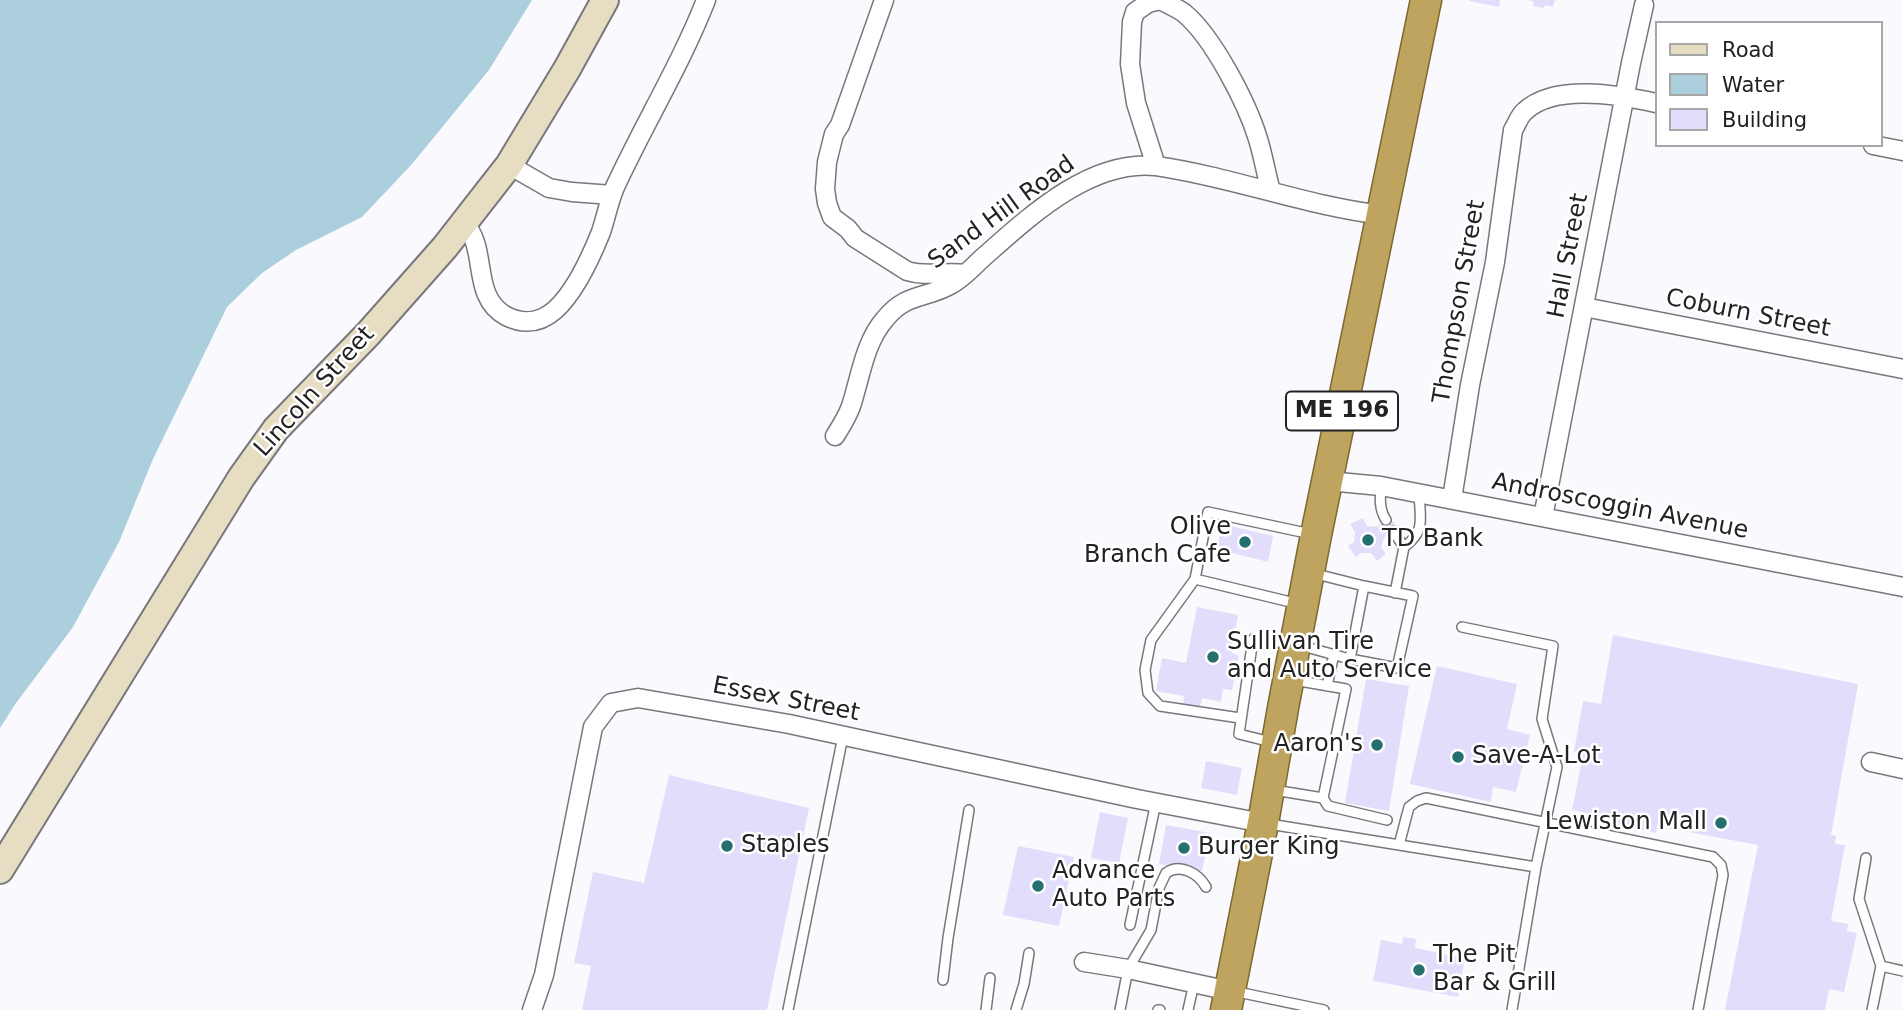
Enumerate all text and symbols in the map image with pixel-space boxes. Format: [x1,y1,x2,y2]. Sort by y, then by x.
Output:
legend [1654,21,1882,147]
text: Road [1722,38,1775,62]
text: Water [1722,73,1784,97]
text: Building [1722,108,1807,132]
street label: Sand Hill Road [923,150,1081,276]
street label: Hall Street [1543,191,1595,321]
street label: Thompson Street [1428,198,1492,406]
street label: Coburn Street [1663,284,1833,344]
street label: Lincoln Street [249,321,381,463]
road number: ME 196 [1286,392,1398,430]
street label: Androscoggin Avenue [1489,468,1751,546]
place label: Olive Branch Cafe [1084,514,1231,570]
place label: TD Bank [1382,526,1483,554]
marker: TD Bank [1360,532,1376,548]
marker: Olive Branch Cafe [1237,534,1253,550]
place label: Sullivan Tire and Auto Service [1227,629,1432,685]
marker: Sullivan Tire and Auto Service [1205,649,1221,665]
street label: Essex Street [710,672,862,728]
place label: Aaron's [1274,731,1363,759]
marker: Aaron's [1369,737,1385,753]
place label: Save-A-Lot [1472,743,1601,771]
marker: Save-A-Lot [1450,749,1466,765]
place label: Lewiston Mall [1545,809,1707,837]
marker: Lewiston Mall [1713,815,1729,831]
place label: Staples [741,832,830,860]
place label: Burger King [1198,834,1339,862]
marker: Staples [719,838,735,854]
marker: Burger King [1176,840,1192,856]
place label: Advance Auto Parts [1052,858,1175,914]
marker: Advance Auto Parts [1030,878,1046,894]
place label: The Pit Bar & Grill [1433,942,1556,998]
marker: The Pit Bar & Grill [1411,962,1427,978]

